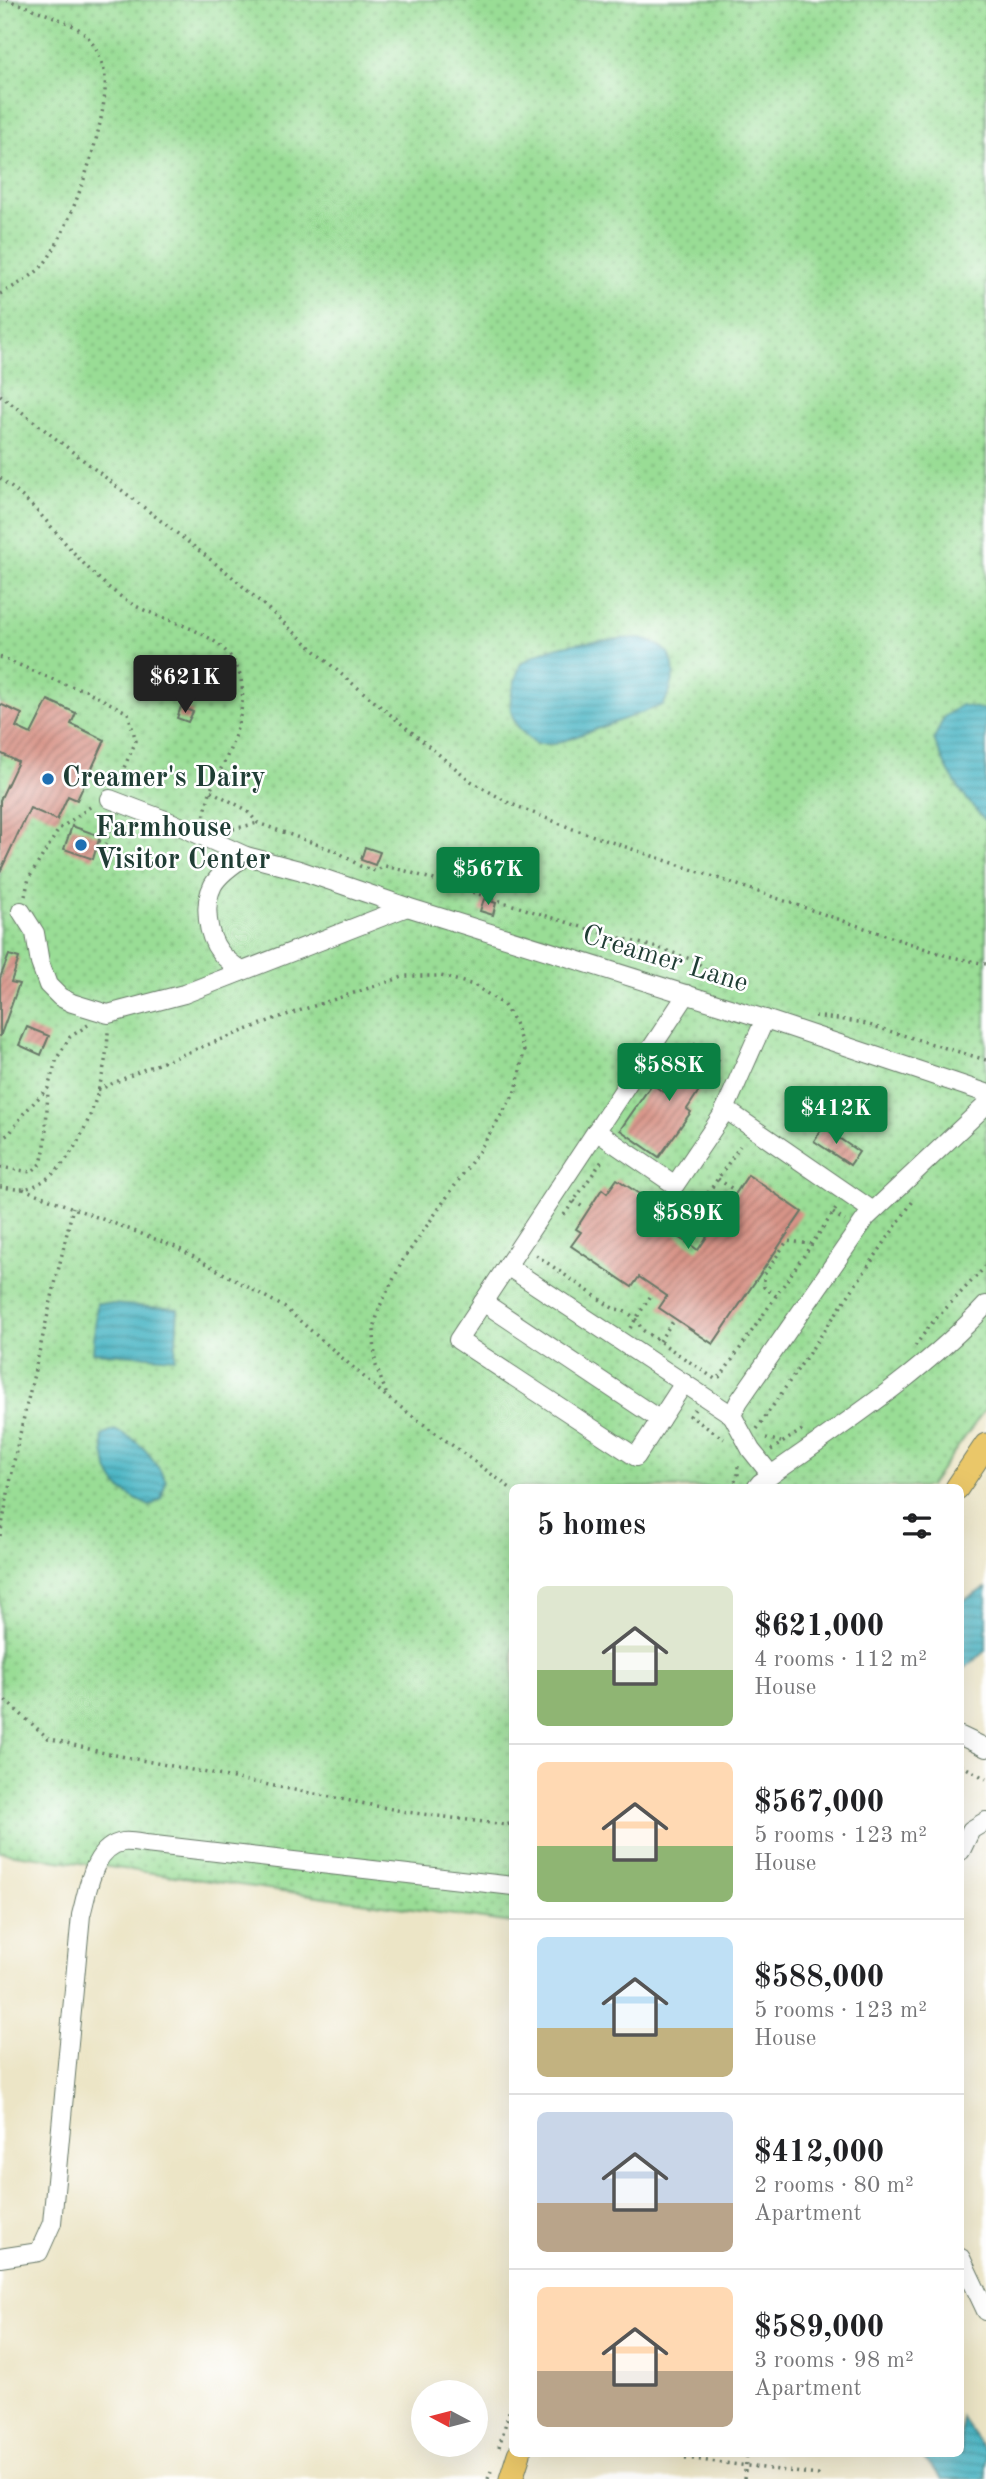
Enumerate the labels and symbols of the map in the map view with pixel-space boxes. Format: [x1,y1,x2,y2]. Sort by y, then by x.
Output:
pin: $621K [136,656,234,715]
place label: Creamer's Dairy [62,765,266,793]
marker: Creamer's Dairy [40,771,56,787]
place label: Farmhouse Visitor Center [95,815,271,875]
marker: Farmhouse Visitor Center [73,837,89,853]
pin: $567K [439,848,537,907]
street label: Creamer Lane [579,921,751,999]
pin: $588K [620,1044,718,1103]
pin: $412K [787,1086,885,1146]
pin: $589K [639,1192,737,1251]
north arrow [411,2380,488,2457]

